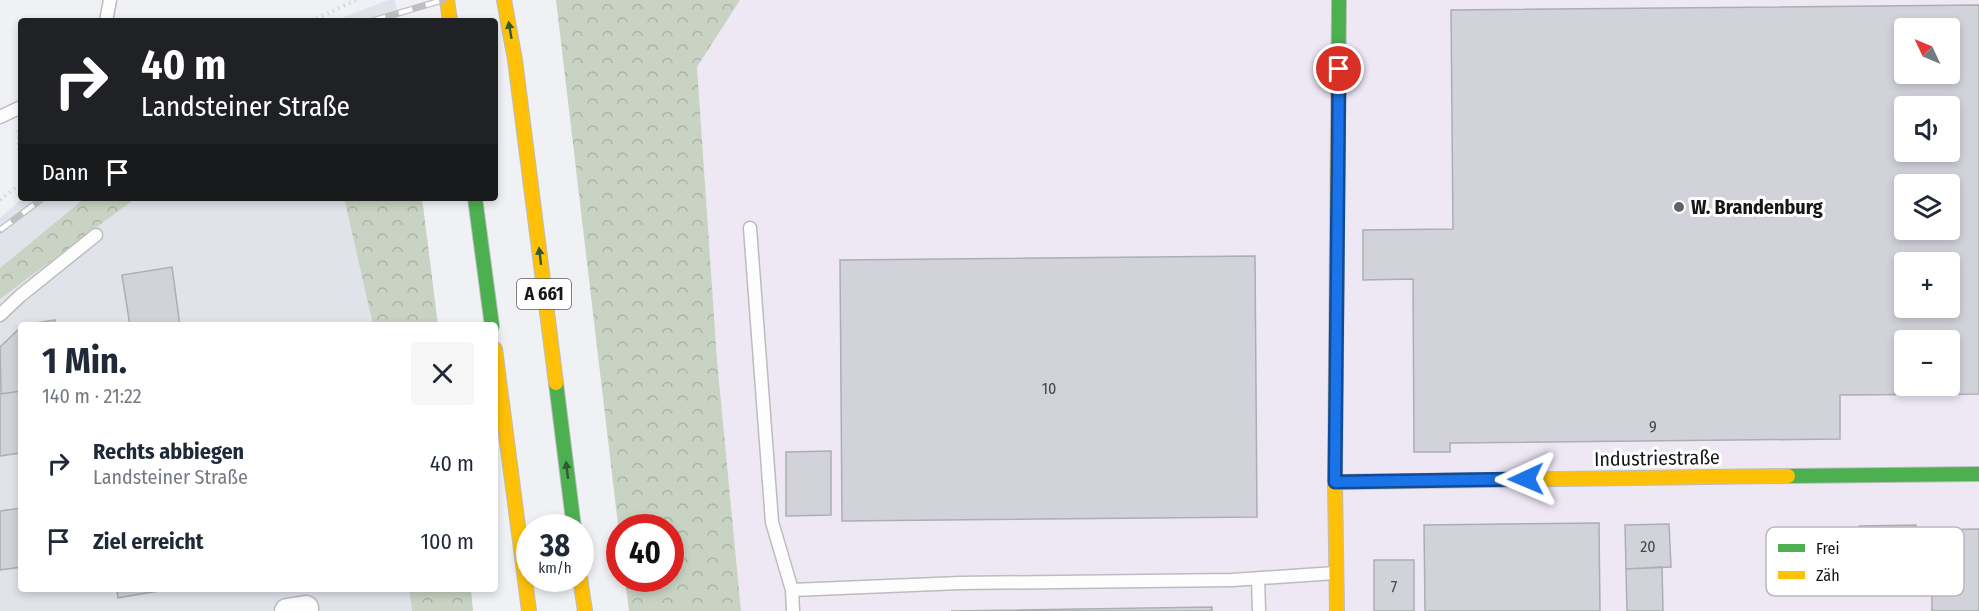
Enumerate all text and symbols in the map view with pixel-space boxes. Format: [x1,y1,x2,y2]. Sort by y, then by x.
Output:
north arrow [1894,18,1960,84]
map controls [1894,18,1960,396]
one-way arrow [505,20,514,39]
text: 40 m [141,40,226,90]
icon: right [42,42,120,120]
pin [1313,43,1364,94]
icon: arrive [1322,52,1355,85]
text: Landsteiner Straße [141,91,350,123]
button: sound [1894,96,1960,162]
icon: arrive [101,156,134,189]
text: Dann [42,159,89,186]
button: layers [1894,174,1960,240]
place label: W. Brandenburg [1691,195,1823,219]
marker: W. Brandenburg [1672,200,1686,214]
one-way arrow [535,246,544,265]
button: + [1894,252,1960,318]
road number: A 661 [517,279,571,309]
button: − [1894,330,1960,396]
text: 1 Min. [42,339,127,383]
button: close [411,342,474,405]
house number: 10 [1042,379,1056,398]
text: 140 m · 21:22 [42,384,142,408]
house number: 9 [1649,417,1657,436]
text: Rechts abbiegen [93,438,244,465]
street label: Industriestraße [1594,445,1720,471]
icon: right [42,447,75,480]
position arrow [1494,447,1558,511]
text: 40 m [430,450,474,477]
one-way arrow [562,460,571,479]
text: Landsteiner Straße [93,465,248,489]
speed limit sign: 40 [606,514,684,592]
icon: arrive [42,525,75,558]
legend [1766,527,1964,596]
text: Ziel erreicht [93,528,204,555]
text: 100 m [420,528,474,555]
text: 38 [540,528,570,564]
house number: 20 [1640,537,1656,556]
text: Frei [1816,539,1840,558]
text: km/h [538,559,572,577]
text: Zäh [1816,566,1840,585]
house number: 7 [1391,577,1398,596]

